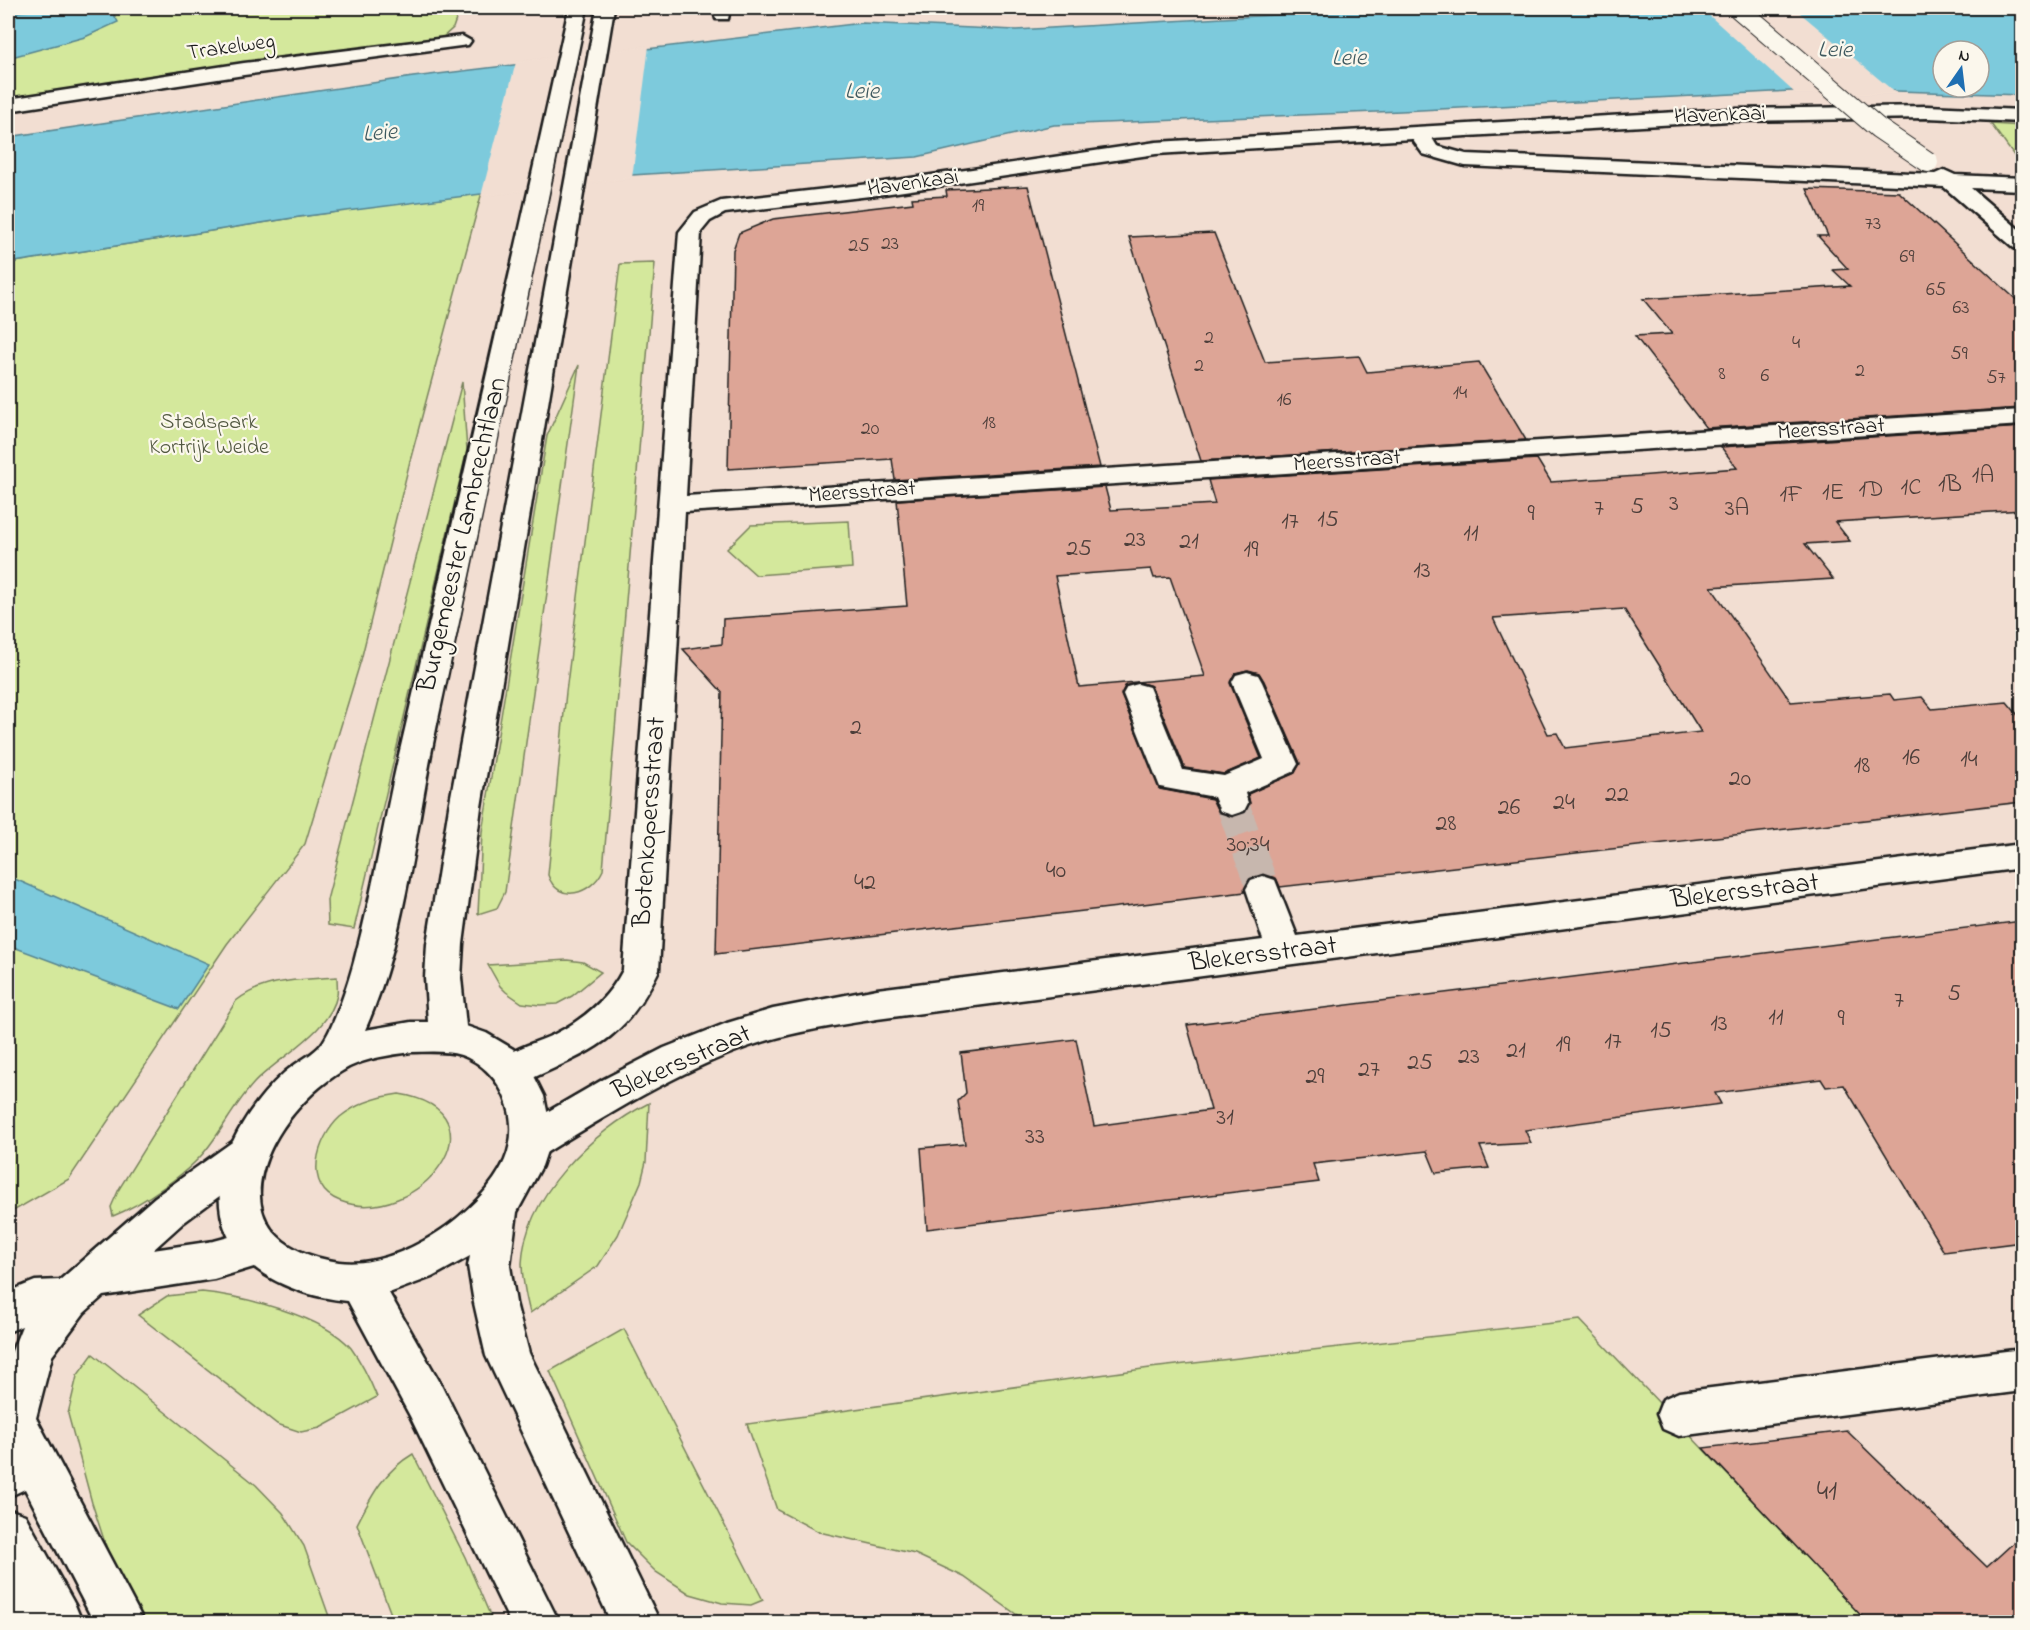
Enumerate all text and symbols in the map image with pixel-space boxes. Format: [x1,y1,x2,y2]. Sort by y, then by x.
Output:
street label: Trakelweg [185,26,277,71]
water label: Leie [1817,33,1854,69]
north arrow [1931,39,1991,99]
water label: Leie [1331,41,1368,77]
text: N [1956,43,1972,69]
water label: Leie [845,75,881,110]
street label: Havenkaai [1674,98,1766,134]
water label: Leie [361,115,400,153]
street label: Havenkaai [865,162,961,206]
house number: 19 [972,192,984,221]
house number: 73 [1865,210,1881,239]
house number: 23 [881,230,899,259]
house number: 25 [848,232,870,261]
house number: 69 [1900,243,1914,272]
house number: 65 [1926,276,1946,305]
house number: 63 [1952,294,1970,323]
house number: 2 [1204,324,1214,353]
house number: 4 [1792,329,1800,358]
house number: 59 [1950,340,1968,369]
house number: 2 [1194,352,1204,381]
house number: 2 [1855,357,1865,386]
house number: 8 [1718,360,1726,389]
house number: 6 [1761,362,1770,391]
house number: 57 [1986,364,2006,393]
street label: Burgemeester Lambrechtlaan [408,374,518,697]
house number: 14 [1453,379,1467,408]
house number: 16 [1276,386,1292,415]
park label: Stadspark Kortrijk Weide [149,407,269,464]
house number: 18 [982,409,996,438]
street label: Meersstraat [1776,410,1886,450]
house number: 20 [861,415,880,444]
street label: Meersstraat [1292,442,1402,482]
house number: 1A [1972,459,1994,494]
house number: 1B [1938,468,1962,503]
house number: 1C [1901,471,1921,506]
street label: Meersstraat [807,473,917,513]
house number: 1D [1858,473,1884,508]
house number: 1E [1822,476,1844,511]
house number: 1F [1779,478,1803,513]
house number: 3 [1669,487,1679,522]
house number: 5 [1630,490,1644,525]
house number: 7 [1594,492,1604,527]
house number: 3A [1725,492,1749,527]
house number: 9 [1527,497,1535,532]
house number: 15 [1317,503,1339,538]
house number: 17 [1281,505,1299,540]
house number: 11 [1463,517,1479,552]
house number: 23 [1124,523,1146,558]
house number: 21 [1179,525,1199,560]
house number: 25 [1066,532,1092,567]
house number: 19 [1244,533,1259,568]
house number: 13 [1413,554,1431,589]
house number: 2 [850,711,862,746]
street label: Botenkopersstraat [623,715,677,930]
house number: 16 [1902,741,1921,776]
house number: 14 [1960,743,1978,778]
house number: 18 [1854,749,1870,784]
house number: 20 [1729,762,1751,797]
house number: 22 [1605,778,1629,813]
house number: 24 [1553,786,1575,821]
house number: 26 [1498,791,1521,826]
house number: 28 [1436,807,1456,842]
house number: 30;34 [1226,828,1270,863]
house number: 40 [1046,854,1066,889]
street label: Blekersstraat [1668,864,1821,921]
house number: 42 [854,866,876,901]
street label: Blekersstraat [1186,927,1339,984]
house number: 5 [1947,977,1961,1012]
house number: 7 [1894,984,1904,1019]
house number: 11 [1768,1001,1784,1036]
house number: 9 [1837,1002,1845,1037]
house number: 13 [1710,1007,1728,1042]
house number: 15 [1650,1014,1672,1049]
street label: Blekersstraat [605,1015,758,1111]
house number: 17 [1604,1025,1622,1060]
house number: 19 [1556,1028,1571,1063]
house number: 21 [1506,1034,1526,1069]
house number: 23 [1458,1040,1480,1075]
house number: 25 [1407,1046,1433,1081]
house number: 27 [1358,1053,1380,1088]
house number: 29 [1305,1060,1325,1095]
house number: 31 [1216,1101,1234,1136]
house number: 33 [1025,1120,1045,1155]
house number: 41 [1817,1472,1837,1513]

